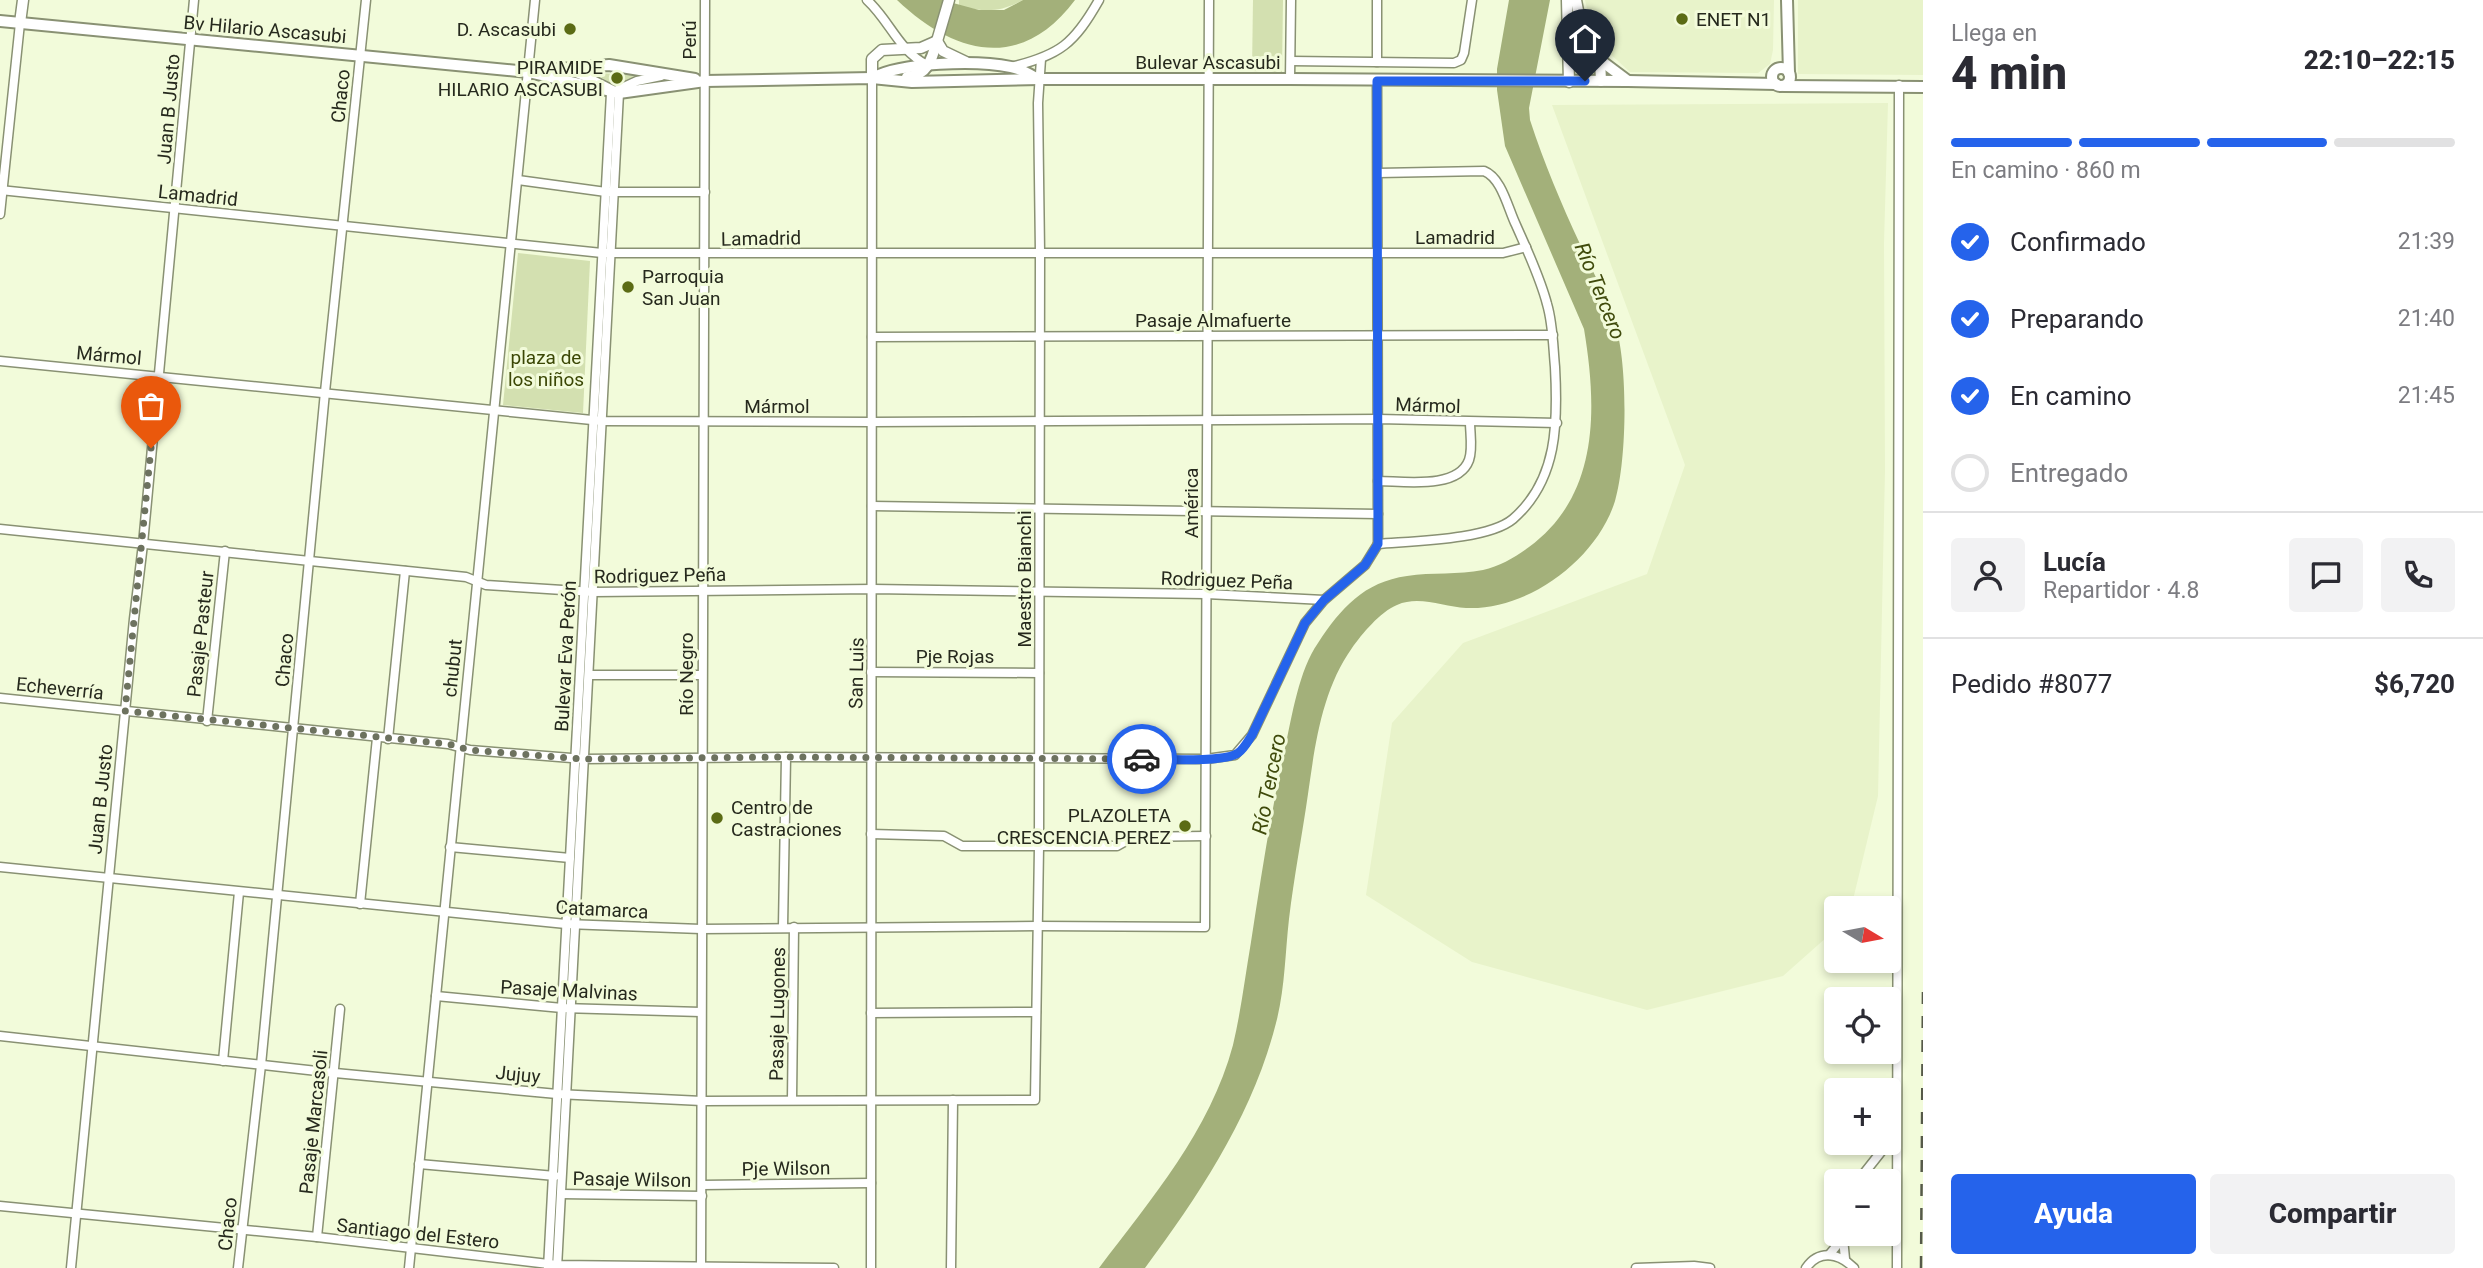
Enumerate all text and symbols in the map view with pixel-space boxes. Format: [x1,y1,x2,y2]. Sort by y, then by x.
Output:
place label: ENET N1 [1696,8,1771,31]
pin [1555,9,1615,81]
street label: Bv Hilario Ascasubi [182,11,347,48]
marker: ENET N1 [1674,11,1690,27]
place label: D. Ascasubi [457,18,556,41]
icon: home [1566,20,1604,58]
text: Llega en [1951,20,2037,47]
marker: D. Ascasubi [562,21,578,37]
street label: Perú [678,21,701,59]
text: 22:10–22:15 [2304,45,2455,75]
text: 4 min [1951,46,2067,100]
street label: Bulevar Ascasubi [1135,51,1281,74]
street label: Juan B Justo [152,53,185,165]
place label: PIRAMIDE HILARIO ASCASUBI [438,56,603,101]
street label: Chaco [326,68,355,124]
marker: PIRAMIDE HILARIO ASCASUBI [609,70,625,86]
text: En camino · 860 m [1951,157,2141,184]
street label: Lamadrid [157,180,239,211]
icon: check [1951,223,1989,261]
street label: Lamadrid [721,226,801,251]
street label: Lamadrid [1415,226,1495,249]
text: Confirmado [2010,227,2146,257]
text: 21:39 [2398,228,2455,255]
water label: Río Tercero [1570,239,1630,343]
place label: Parroquia San Juan [642,265,724,310]
marker: Parroquia San Juan [620,279,636,295]
icon: check [1951,300,1989,338]
text: Preparando [2010,304,2144,334]
text: 21:40 [2398,305,2455,332]
street label: Pasaje Almafuerte [1135,309,1291,332]
street label: Mármol [75,341,143,370]
park label: plaza de los niños [508,346,584,391]
pin [121,376,181,448]
icon: check [1951,377,1989,415]
text: En camino [2010,381,2132,411]
text: 21:45 [2398,382,2455,409]
icon: bag [132,387,170,425]
street label: Mármol [1395,393,1461,418]
street label: Mármol [744,395,810,418]
text: Entregado [2010,458,2128,488]
street label: América [1180,468,1203,538]
street label: Maestro Bianchi [1013,510,1036,648]
button: person [1951,538,2025,612]
button: chat [2289,538,2363,612]
button: phone [2381,538,2455,612]
text: Lucía [2043,547,2106,577]
street label: Rodriguez Peña [594,563,726,588]
street label: Rodriguez Peña [1160,567,1294,594]
street label: Pasaje Pasteur [182,569,219,698]
text: Repartidor · 4.8 [2043,577,2200,604]
street label: Bulevar Eva Perón [550,580,581,732]
street label: Chaco [271,632,298,688]
street label: Río Negro [675,632,698,716]
street label: San Luis [844,637,869,709]
street label: chubut [438,638,467,698]
street label: Pje Rojas [916,645,994,668]
text: Pedido #8077 [1951,669,2112,699]
text: $6,720 [2374,669,2455,699]
street label: Echeverría [15,672,105,705]
courier [1107,724,1177,794]
water label: Río Tercero [1247,731,1291,837]
icon: car [1123,740,1161,778]
street label: Juan B Justo [83,743,118,855]
place label: Centro de Castraciones [731,796,842,841]
place label: PLAZOLETA CRESCENCIA PEREZ [997,804,1172,849]
marker: Centro de Castraciones [709,810,725,826]
marker: PLAZOLETA CRESCENCIA PEREZ [1177,818,1193,834]
street label: Catamarca [555,896,649,923]
north arrow [1824,896,1900,973]
map controls [1824,896,1901,1246]
street label: Pasaje Lugones [765,947,790,1081]
street label: Pasaje Malvinas [500,975,638,1006]
button: locate [1824,987,1901,1064]
street label: Pasaje Marcasoli [294,1049,333,1195]
street label: Jujuy [494,1061,542,1088]
button: + [1824,1078,1901,1155]
street label: Pje Wilson [742,1156,830,1181]
street label: Pasaje Wilson [572,1167,692,1192]
button: − [1824,1169,1901,1246]
button: Ayuda [1951,1174,2196,1254]
button: Compartir [2210,1174,2455,1254]
street label: Chaco [213,1196,242,1252]
street label: Santiago del Estero [335,1214,501,1253]

